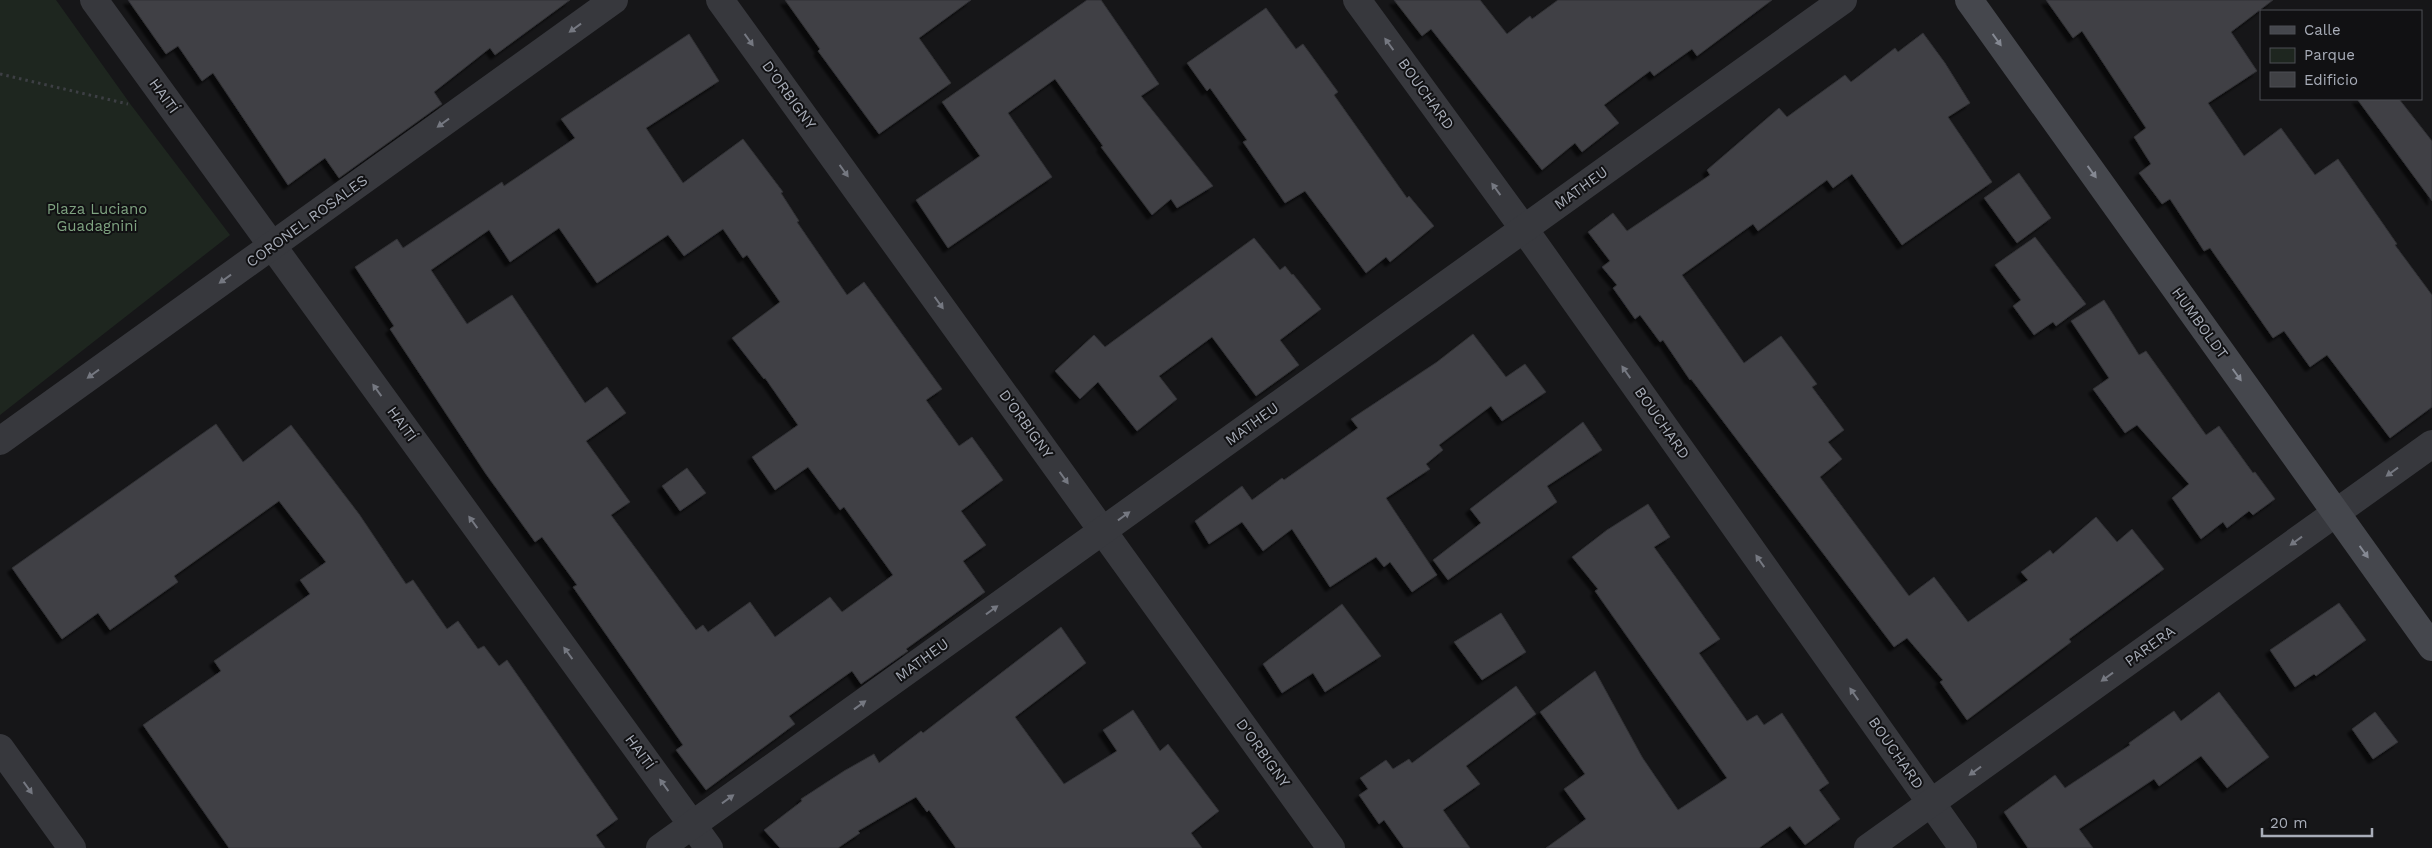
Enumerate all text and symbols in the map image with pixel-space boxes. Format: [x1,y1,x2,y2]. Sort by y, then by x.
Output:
legend [2260,10,2422,100]
text: Calle [2304,21,2341,39]
one-way arrow [569,23,582,34]
one-way arrow [744,33,754,46]
one-way arrow [1992,33,2002,47]
one-way arrow [1384,38,1395,51]
text: Parque [2304,46,2355,64]
street label: BOUCHARD [1394,55,1458,133]
street label: D'ORBIGNY [758,57,820,133]
text: Edificio [2304,71,2358,89]
street label: HAITÍ [145,75,183,117]
one-way arrow [436,118,450,128]
street label: MATHEU [1551,163,1611,213]
one-way arrow [839,165,849,178]
one-way arrow [2087,165,2097,179]
street label: CORONEL ROSALES [243,171,371,271]
one-way arrow [1490,183,1501,196]
park label: Plaza Luciano Guadagnini [47,200,147,235]
one-way arrow [219,274,232,284]
street label: HUMBOLDT [2168,284,2232,362]
one-way arrow [934,296,944,310]
one-way arrow [1621,365,1631,379]
one-way arrow [2232,368,2242,382]
one-way arrow [86,369,100,379]
one-way arrow [372,383,382,397]
street label: BOUCHARD [1631,384,1693,462]
street label: D'ORBIGNY [995,386,1057,462]
street label: MATHEU [1222,399,1282,449]
street label: HAITÍ [383,403,421,445]
one-way arrow [2385,467,2399,477]
one-way arrow [1059,471,1070,484]
one-way arrow [1118,511,1131,521]
one-way arrow [468,515,478,529]
one-way arrow [2289,536,2303,546]
one-way arrow [2359,545,2369,559]
one-way arrow [1755,555,1765,568]
one-way arrow [985,605,999,615]
street label: PARERA [2121,622,2179,670]
street label: MATHEU [892,635,952,685]
one-way arrow [563,646,573,660]
one-way arrow [2101,671,2114,682]
one-way arrow [1849,687,1859,701]
one-way arrow [853,700,867,710]
street label: BOUCHARD [1865,714,1927,792]
street label: D'ORBIGNY [1232,715,1294,791]
street label: HAITÍ [621,731,659,773]
one-way arrow [1968,766,1982,776]
one-way arrow [659,778,669,792]
one-way arrow [23,781,34,794]
one-way arrow [721,794,735,804]
scale bar [2262,806,2372,838]
text: 20 m [2270,814,2308,832]

